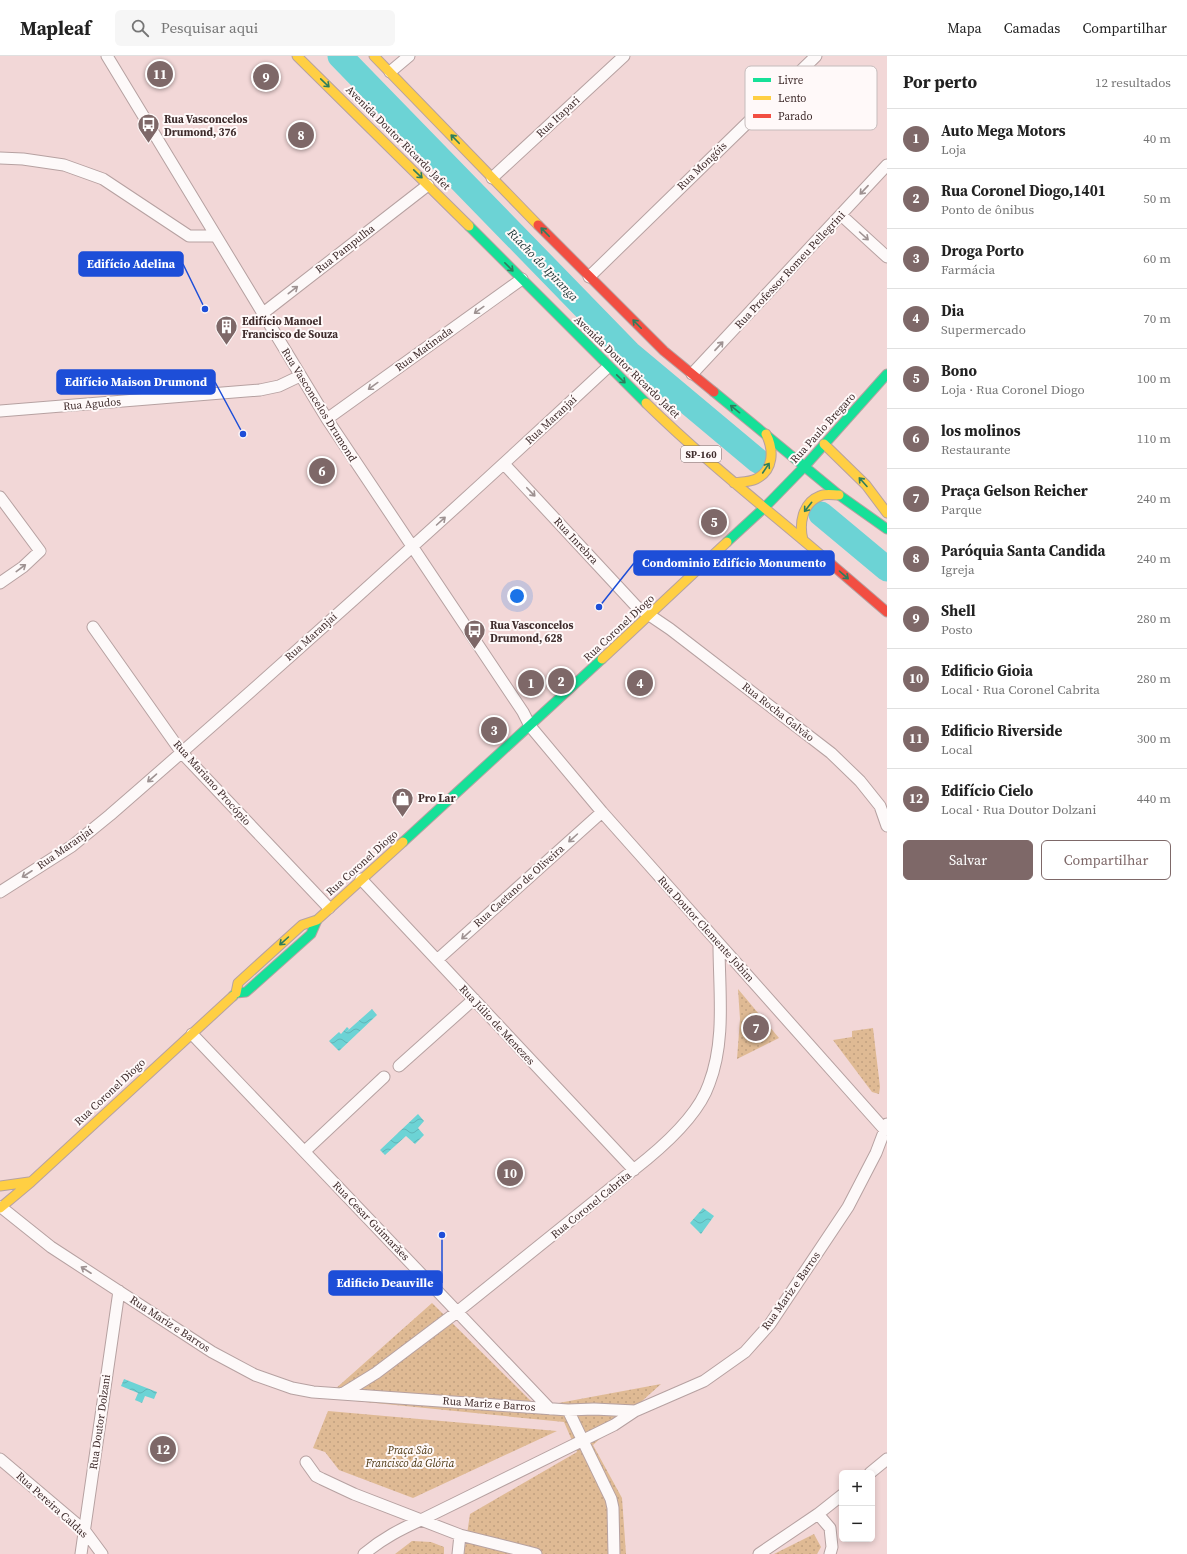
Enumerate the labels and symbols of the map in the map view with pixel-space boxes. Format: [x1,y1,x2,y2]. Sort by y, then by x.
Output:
pin: 11 [147,59,173,89]
pin: 9 [253,62,279,92]
legend [745,66,877,130]
text: Livre [778,73,804,88]
one-way arrow [320,79,330,88]
street label: Avenida Doutor Ricardo Jafet [343,83,454,194]
text: Lento [778,91,806,106]
street label: Rua Itapari [533,93,583,141]
text: Parado [778,109,812,124]
bus stop icon: Rua Vasconcelos Drumond, 376 [135,112,161,145]
place label: Rua Vasconcelos Drumond, 376 [164,112,248,140]
pin: 8 [288,120,314,150]
one-way arrow [450,134,459,144]
street label: Rua Mongóis [674,138,730,194]
one-way arrow [413,170,423,179]
one-way arrow [860,185,869,195]
street label: Rua Professor Romeu Pellegrini [731,208,849,332]
street label: Rua Pampulha [312,221,378,277]
water label: Riacho do Ipiranga [503,224,582,305]
one-way arrow [541,227,550,237]
one-way arrow [859,232,869,241]
callout: Edifício Adelina [79,252,183,276]
text: Edifício Adelina [87,256,176,272]
one-way arrow [504,262,514,272]
one-way arrow [287,285,298,294]
one-way arrow [474,306,485,314]
street label: Avenida Doutor Ricardo Jafet [571,312,684,422]
building icon: Edifício Manoel Francisco de Souza [213,314,239,347]
place label: Edifício Manoel Francisco de Souza [242,314,338,342]
one-way arrow [632,319,642,329]
street label: Rua Matinada [392,323,456,375]
one-way arrow [714,341,723,351]
street label: Rua Vasconcelos Drumond [278,345,361,465]
callout: Edifício Maison Drumond [57,370,215,394]
text: Edifício Maison Drumond [65,374,207,390]
one-way arrow [616,374,626,384]
one-way arrow [368,382,379,390]
street label: Rua Paulo Bregaro [787,389,859,467]
street label: Rua Maranjaí [522,392,580,448]
street label: Rua Agudos [62,394,122,414]
one-way arrow [730,405,741,414]
road number: SP-160 [681,446,721,462]
pin: 6 [309,456,335,486]
one-way arrow [762,463,770,474]
one-way arrow [859,477,868,487]
one-way arrow [526,487,536,497]
one-way arrow [804,501,812,512]
pin: 5 [701,507,727,537]
street label: Rua Inrebra [550,514,602,568]
one-way arrow [436,516,446,525]
callout: Condominio Edifício Monumento [634,551,834,575]
text: Condominio Edifício Monumento [642,555,826,571]
one-way arrow [15,564,26,572]
one-way arrow [838,570,849,579]
your location [507,586,527,606]
street label: Rua Coronel Diogo [580,591,658,665]
street label: Rua Maranjaí [282,610,340,664]
bus stop icon: Rua Vasconcelos Drumond, 628 [462,618,488,651]
place label: Rua Vasconcelos Drumond, 628 [490,618,574,646]
pin: 2 [548,666,574,696]
pin: 1 [518,668,544,698]
pin: 4 [627,668,653,698]
street label: Rua Rocha Galvão [739,679,817,745]
pin: 3 [481,715,507,745]
street label: Rua Mariano Procópio [170,737,254,829]
one-way arrow [147,774,158,783]
shop icon: Pro Lar [390,785,416,818]
place label: Pro Lar [418,791,456,806]
street label: Rua Maranjaí [34,823,96,873]
street label: Rua Coronel Diogo [323,827,401,899]
one-way arrow [568,834,578,843]
street label: Rua Caetano de Oliveira [470,841,568,931]
one-way arrow [21,871,33,879]
street label: Rua Doutor Clemente Jobim [654,873,758,985]
one-way arrow [460,930,471,939]
one-way arrow [280,936,290,945]
street label: Rua Júlio de Menezes [456,982,538,1068]
pin: 7 [743,1013,769,1043]
street label: Rua Coronel Diogo [71,1055,149,1129]
pin: 10 [497,1158,523,1188]
street label: Rua Coronel Cabrita [548,1168,635,1242]
street label: Rua Cesar Guimarães [329,1178,413,1264]
street label: Rua Mariz e Barros [758,1248,824,1333]
one-way arrow [80,1265,92,1273]
callout: Edificio Deauville [329,1271,442,1295]
text: Edificio Deauville [337,1275,433,1291]
street label: Rua Mariz e Barros [127,1292,213,1356]
street label: Rua Doutor Dolzani [86,1373,114,1471]
street label: Rua Mariz e Barros [442,1393,536,1415]
pin: 12 [150,1434,176,1464]
park label: Praça São Francisco da Glória [365,1443,455,1471]
street label: Rua Pereira Caldas [13,1469,91,1541]

